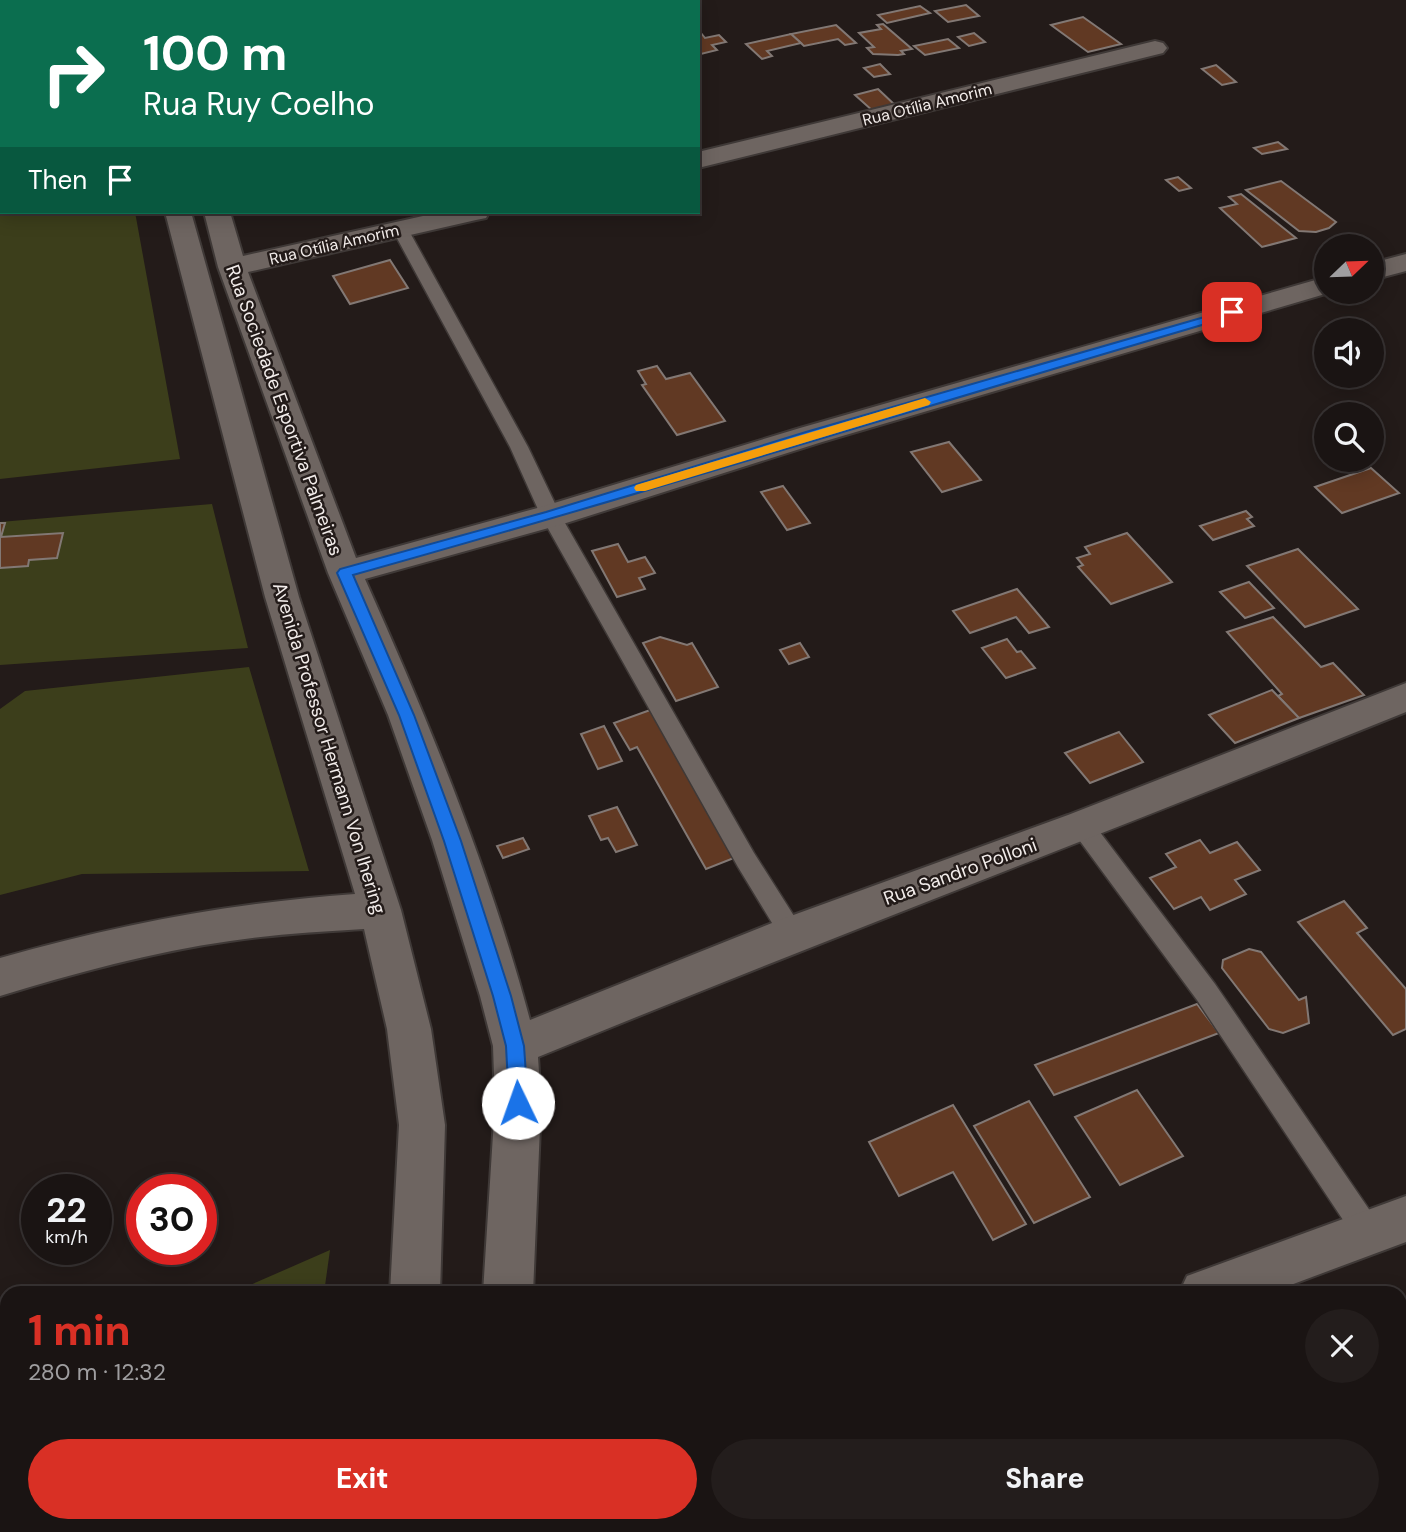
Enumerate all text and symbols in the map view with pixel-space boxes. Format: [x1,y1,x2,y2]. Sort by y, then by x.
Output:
text: 100 m [143,21,287,85]
icon: right [28,28,119,119]
street label: Rua Otília Amorim [860,78,994,131]
text: Rua Ruy Coelho [143,83,375,125]
icon: arrive [101,161,139,199]
text: Then [28,163,87,197]
street label: Rua Otília Amorim [267,219,401,270]
north arrow [1314,234,1384,304]
map controls [1314,234,1384,472]
street label: Rua Sociedade Esportiva Palmeiras [220,261,349,559]
pin [1202,282,1262,342]
icon: arrive [1213,293,1251,331]
button: sound [1314,318,1384,388]
button: search [1314,402,1384,472]
street label: Avenida Professor Hermann Von Ihering [267,579,392,918]
street label: Rua Sandro Polloni [880,832,1040,911]
position arrow [481,1066,555,1140]
speed limit sign: 30 [126,1174,217,1265]
text: 22 [46,1187,87,1233]
text: km/h [45,1225,88,1249]
text: 1 min [28,1303,131,1358]
button: close [1305,1309,1379,1383]
text: 280 m · 12:32 [28,1357,166,1387]
button: Exit [28,1439,697,1519]
button: Share [711,1439,1379,1519]

